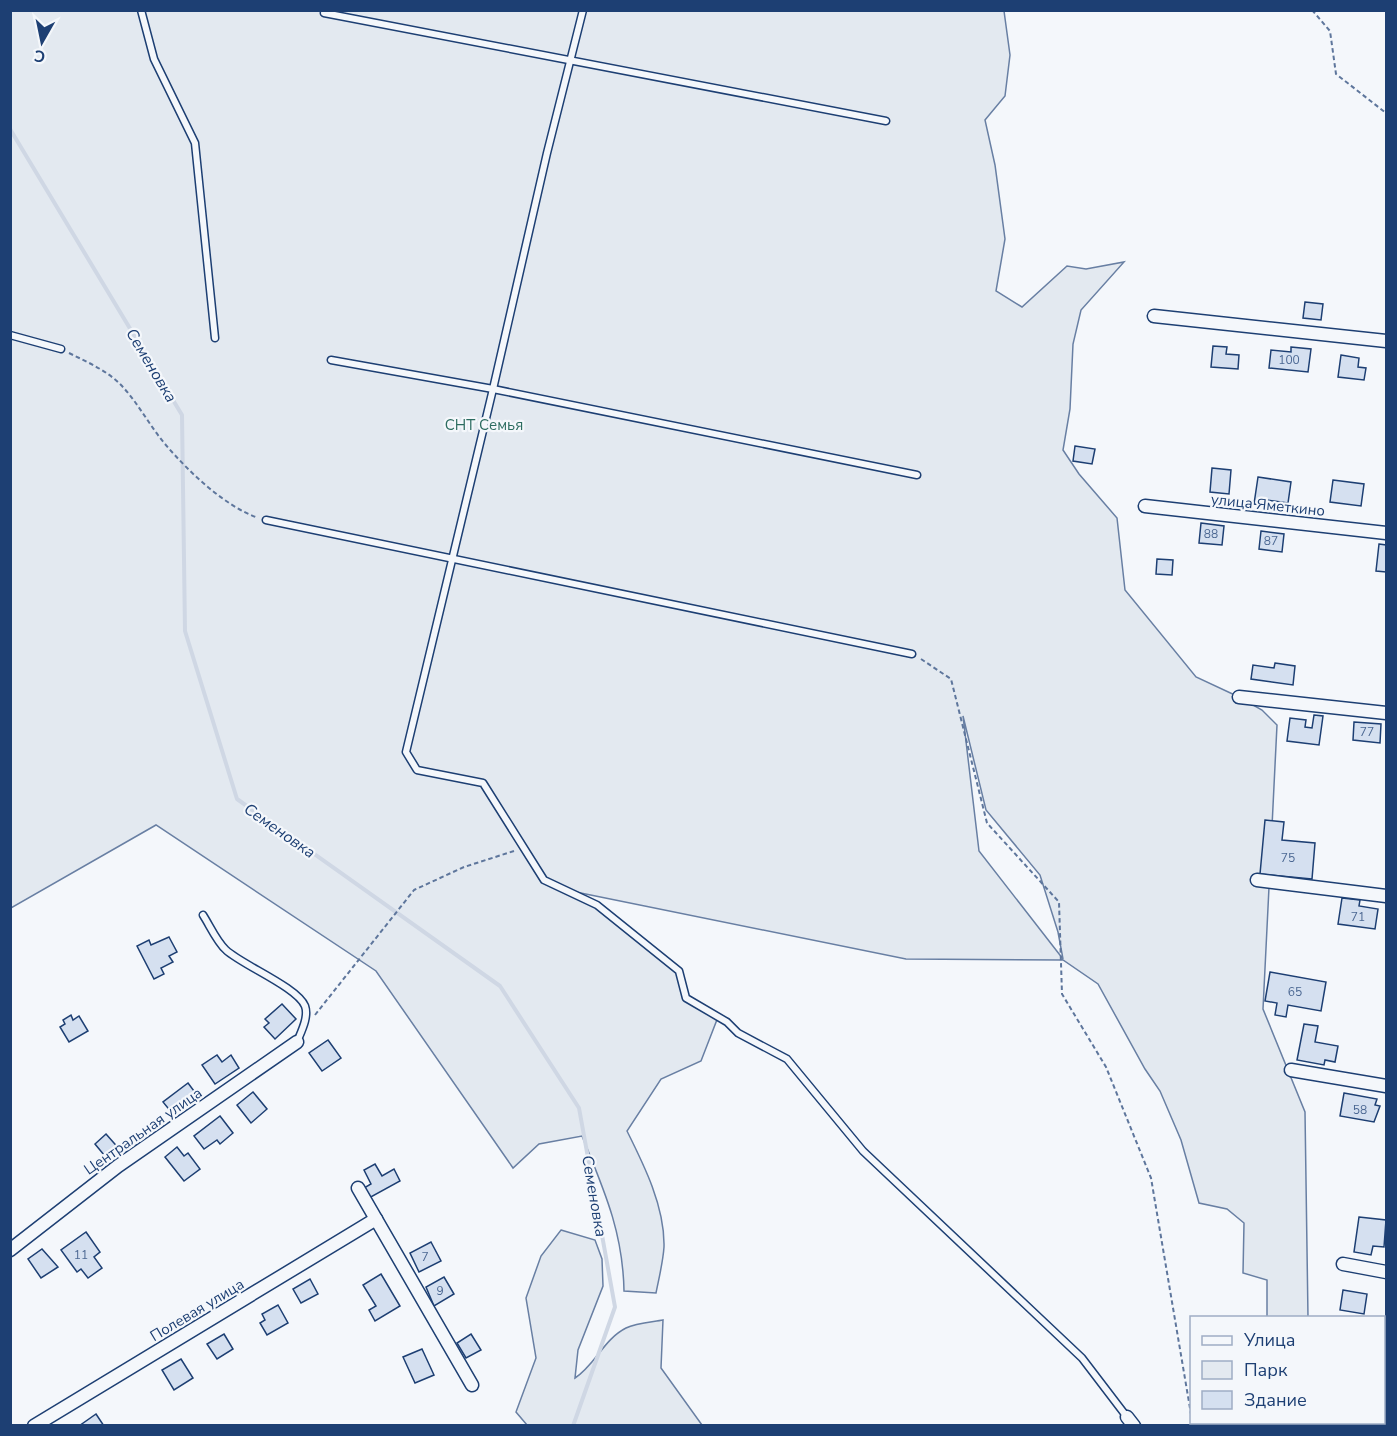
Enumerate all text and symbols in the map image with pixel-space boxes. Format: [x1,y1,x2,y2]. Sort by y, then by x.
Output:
north arrow [12,12,72,72]
text: С [33,44,47,68]
water label: Семеновка [120,324,182,407]
house number: 100 [1278,352,1300,368]
park label: СНТ Семья [445,415,523,435]
street label: улица Яметкино [1210,489,1326,521]
house number: 88 [1204,526,1218,542]
house number: 87 [1264,533,1278,549]
house number: 77 [1360,724,1374,740]
water label: Семеновка [239,798,320,864]
house number: 75 [1281,850,1295,866]
house number: 71 [1351,909,1365,925]
house number: 65 [1288,984,1302,1000]
street label: Центральная улица [80,1083,206,1179]
house number: 58 [1353,1102,1367,1118]
water label: Семеновка [576,1154,612,1239]
house number: 11 [74,1247,88,1263]
house number: 7 [421,1249,429,1265]
street label: Полевая улица [146,1274,248,1346]
house number: 9 [436,1283,444,1299]
legend [1190,1316,1385,1424]
text: Улица [1243,1328,1295,1352]
text: Парк [1244,1358,1288,1382]
text: Здание [1244,1388,1307,1412]

